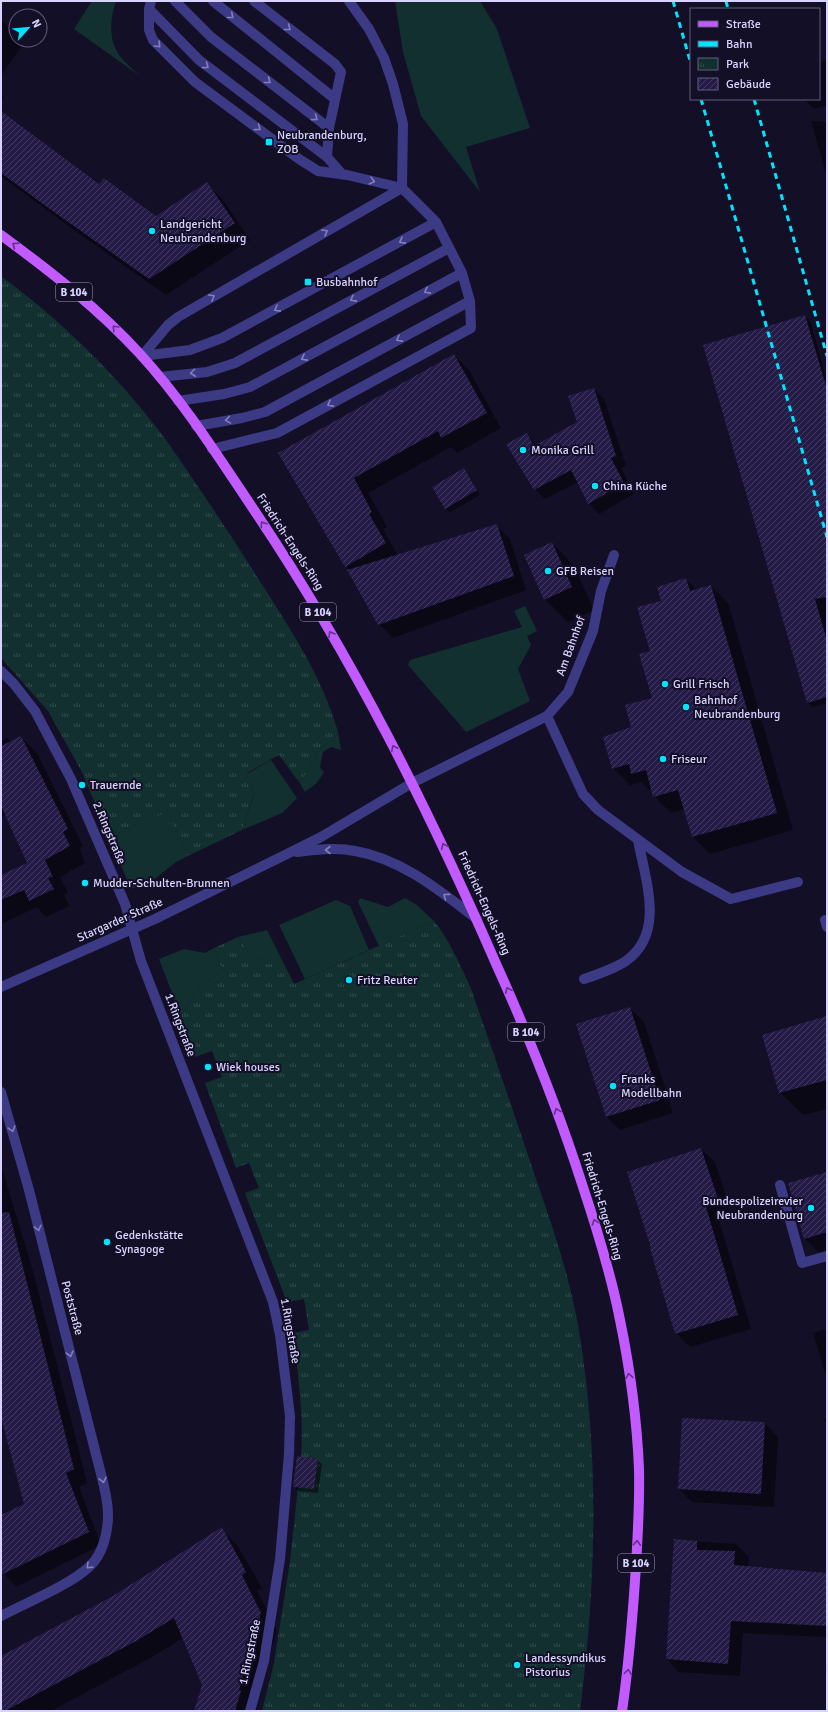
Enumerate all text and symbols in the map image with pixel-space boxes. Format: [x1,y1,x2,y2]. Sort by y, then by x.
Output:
north arrow [8,8,48,48]
legend [690,8,820,100]
one-way arrow [226,12,233,19]
text: N [29,17,44,30]
text: Straße [726,17,761,32]
one-way arrow [284,23,291,30]
text: Bahn [726,37,752,52]
one-way arrow [153,40,161,48]
text: Park [726,57,749,72]
one-way arrow [202,61,209,68]
one-way arrow [263,77,270,84]
text: Gebäude [726,77,771,92]
one-way arrow [311,114,318,121]
one-way arrow [253,123,260,130]
place label: Neubrandenburg, ZOB [277,128,367,157]
marker: Neubrandenburg, ZOB [264,137,274,147]
one-way arrow [369,176,375,184]
place label: Landgericht Neubrandenburg [160,217,246,246]
marker: Landgericht Neubrandenburg [147,226,157,236]
one-way arrow [321,230,328,237]
one-way arrow [399,236,406,244]
one-way arrow [12,243,19,250]
place label: Busbahnhof [316,275,378,290]
marker: Busbahnhof [303,277,313,287]
road number: B 104 [56,283,92,301]
one-way arrow [424,287,432,294]
one-way arrow [208,295,215,302]
one-way arrow [350,295,357,302]
one-way arrow [274,304,281,311]
one-way arrow [112,325,120,333]
one-way arrow [396,334,403,342]
one-way arrow [301,353,308,360]
one-way arrow [190,369,196,378]
one-way arrow [326,400,334,407]
one-way arrow [225,416,231,424]
place label: Monika Grill [531,443,594,458]
marker: Monika Grill [518,445,528,455]
place label: China Küche [603,479,667,494]
marker: China Küche [590,481,600,491]
street label: Friedrich-Engels-Ring [253,491,327,593]
one-way arrow [260,521,268,528]
place label: GFB Reisen [556,564,614,579]
marker: GFB Reisen [543,566,553,576]
road number: B 104 [300,603,336,621]
street label: Am Bahnhof [553,613,589,678]
one-way arrow [329,631,336,638]
place label: Grill Frisch [673,677,729,692]
marker: Grill Frisch [660,679,670,689]
place label: Bahnhof Neubrandenburg [694,693,780,722]
marker: Bahnhof Neubrandenburg [681,702,691,712]
one-way arrow [392,745,399,752]
place label: Friseur [671,752,708,767]
marker: Friseur [658,754,668,764]
place label: Trauernde [90,778,142,793]
marker: Trauernde [77,780,87,790]
street label: 2.Ringstraße [89,800,129,866]
one-way arrow [441,842,449,850]
one-way arrow [325,846,331,854]
street label: Friedrich-Engels-Ring [454,849,514,957]
place label: Mudder-Schulten-Brunnen [93,876,230,891]
marker: Mudder-Schulten-Brunnen [80,878,90,888]
street label: Stargarder Straße [75,894,165,946]
one-way arrow [444,894,451,901]
place label: Fritz Reuter [357,973,418,988]
marker: Fritz Reuter [344,975,354,985]
one-way arrow [505,987,513,995]
street label: 1.Ringstraße [161,991,199,1059]
road number: B 104 [508,1023,544,1041]
place label: Wiek houses [216,1060,280,1075]
marker: Wiek houses [203,1062,213,1072]
place label: Franks Modellbahn [621,1072,682,1101]
marker: Franks Modellbahn [608,1081,618,1091]
one-way arrow [553,1108,561,1115]
one-way arrow [7,1126,15,1133]
street label: Friedrich-Engels-Ring [578,1150,626,1262]
place label: Bundespolizeirevier Neubrandenburg [702,1194,804,1223]
marker: Bundespolizeirevier Neubrandenburg [806,1203,816,1213]
one-way arrow [591,1219,599,1226]
one-way arrow [33,1224,42,1231]
place label: Gedenkstätte Synagoge [115,1228,183,1257]
marker: Gedenkstätte Synagoge [102,1237,112,1247]
street label: Poststraße [58,1279,86,1337]
street label: 1.Ringstraße [277,1297,303,1365]
one-way arrow [66,1351,74,1357]
one-way arrow [625,1373,634,1379]
one-way arrow [98,1477,106,1483]
one-way arrow [633,1540,642,1546]
road number: B 104 [618,1554,654,1572]
one-way arrow [86,1561,94,1569]
street label: 1.Ringstraße [236,1618,264,1686]
place label: Landessyndikus Pistorius [525,1651,606,1680]
marker: Landessyndikus Pistorius [512,1660,522,1670]
one-way arrow [623,1669,632,1675]

